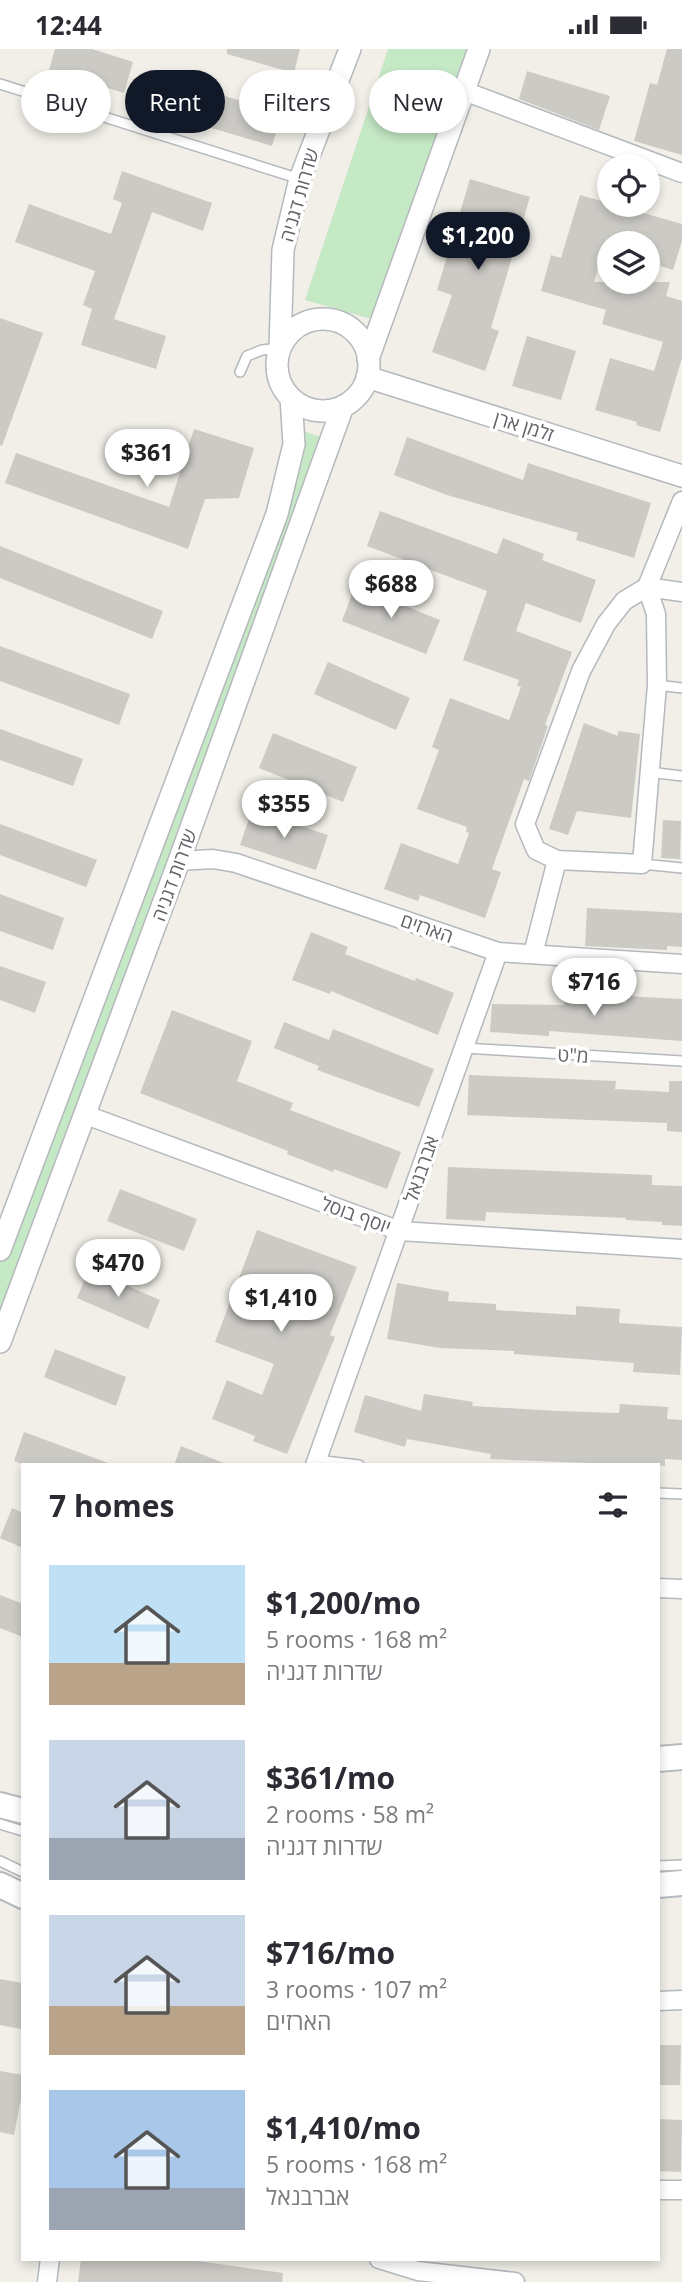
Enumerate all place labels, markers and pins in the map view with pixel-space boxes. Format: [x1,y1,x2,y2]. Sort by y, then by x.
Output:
pin: $1,200 [421,213,535,272]
pin: $361 [106,429,188,489]
pin: $688 [350,561,432,620]
pin: $355 [243,781,325,840]
pin: $716 [553,958,635,1018]
pin: $470 [77,1239,159,1299]
pin: $1,410 [224,1275,338,1334]

